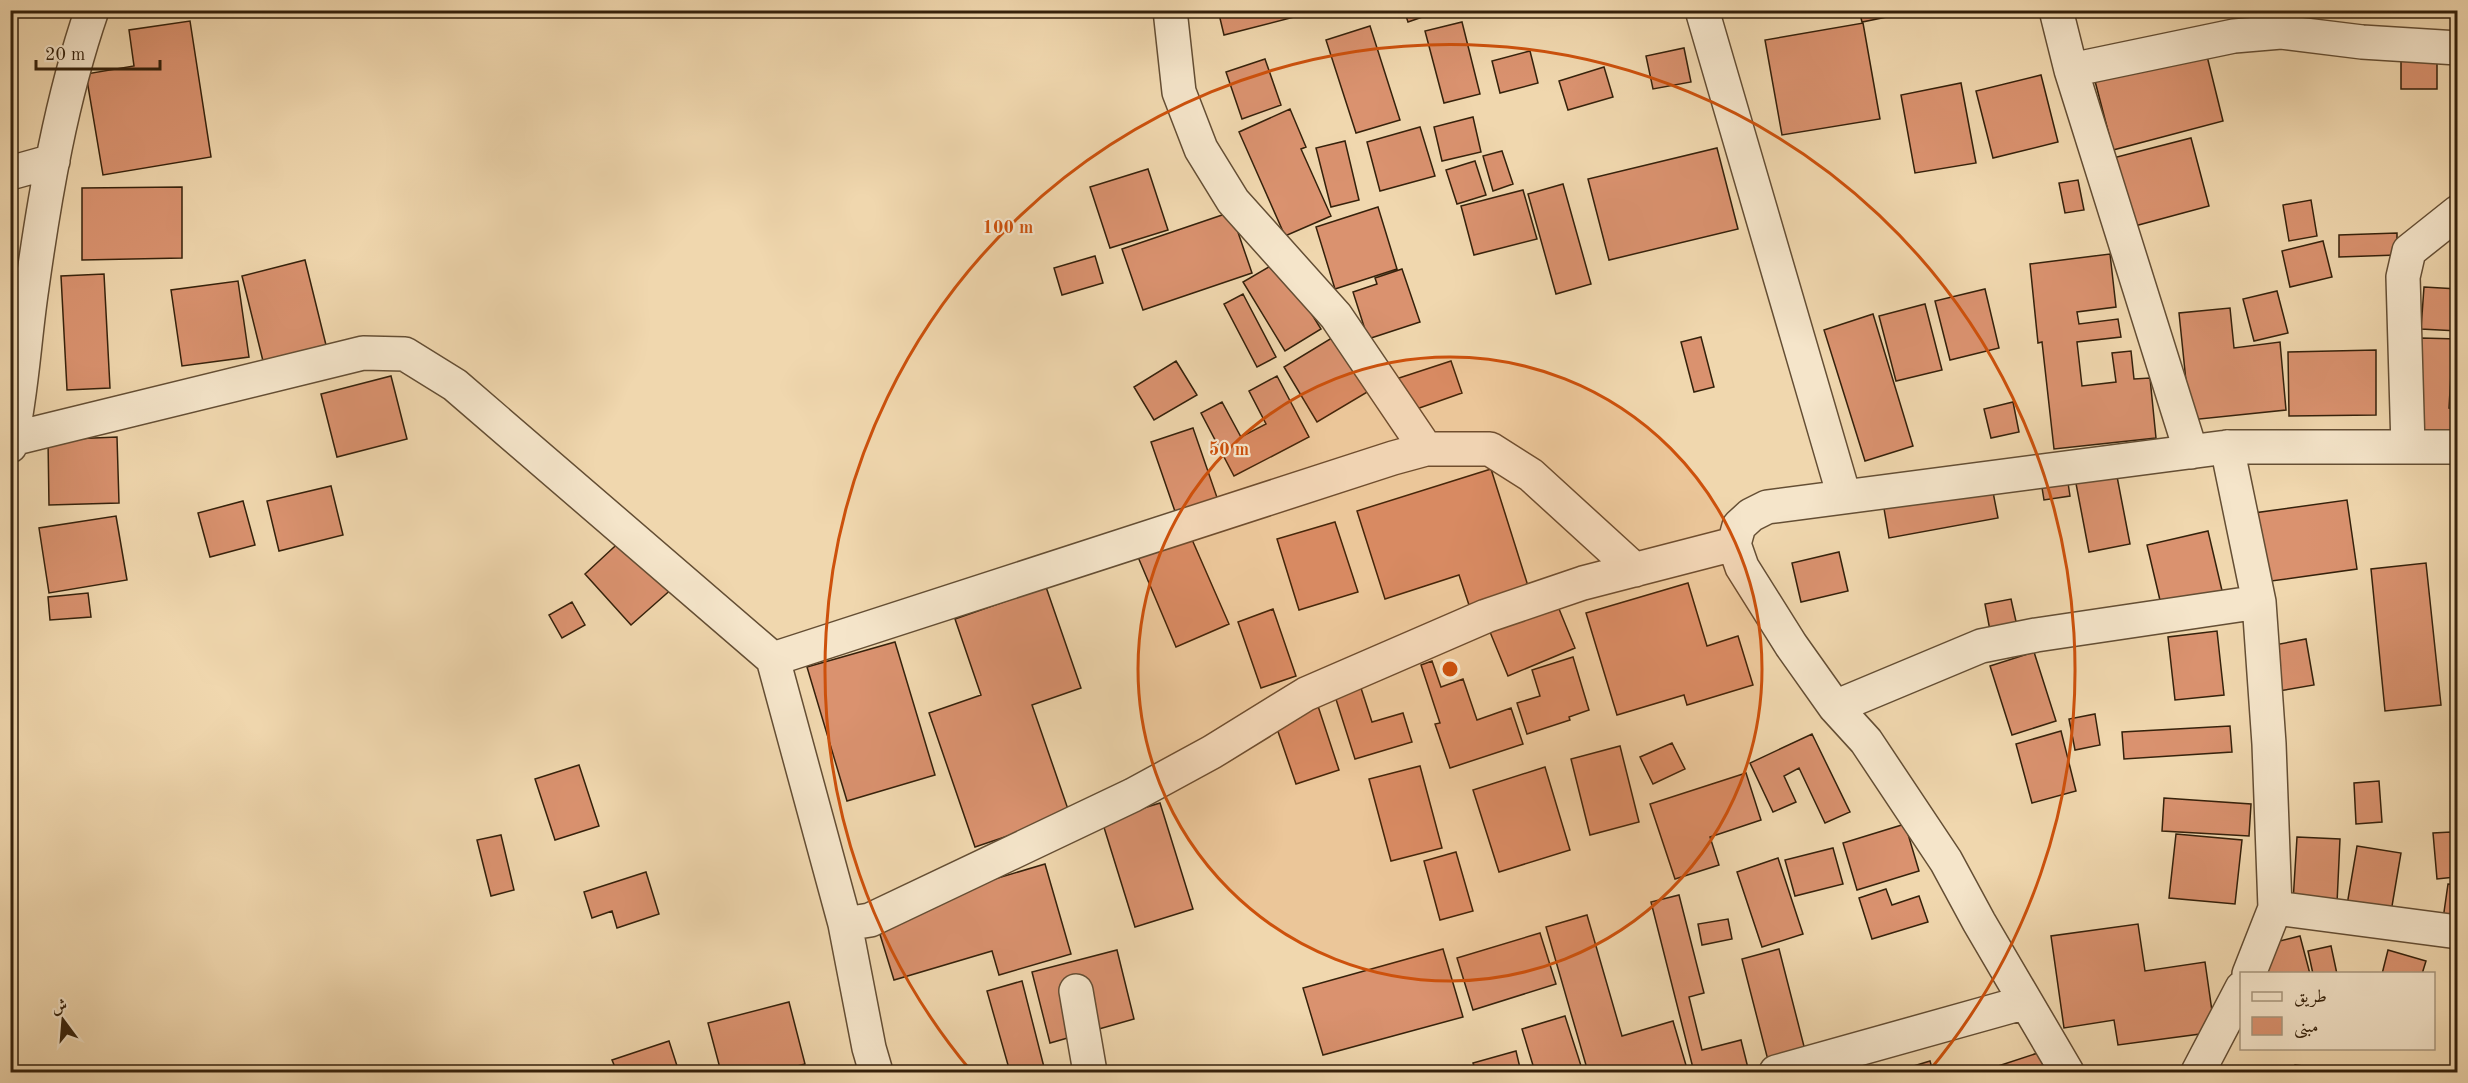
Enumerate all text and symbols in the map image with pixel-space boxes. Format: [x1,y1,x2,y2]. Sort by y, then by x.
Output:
scale bar [36,33,160,71]
text: 20 m [45,46,85,64]
text: 100 m [983,219,1033,237]
text: 50 m [1209,441,1249,459]
centre of rings [1440,659,1460,679]
legend [2240,972,2435,1050]
text: طريق [2294,988,2327,1008]
north arrow [33,990,93,1050]
text: ش [50,998,69,1017]
text: مبنى [2294,1018,2319,1039]

